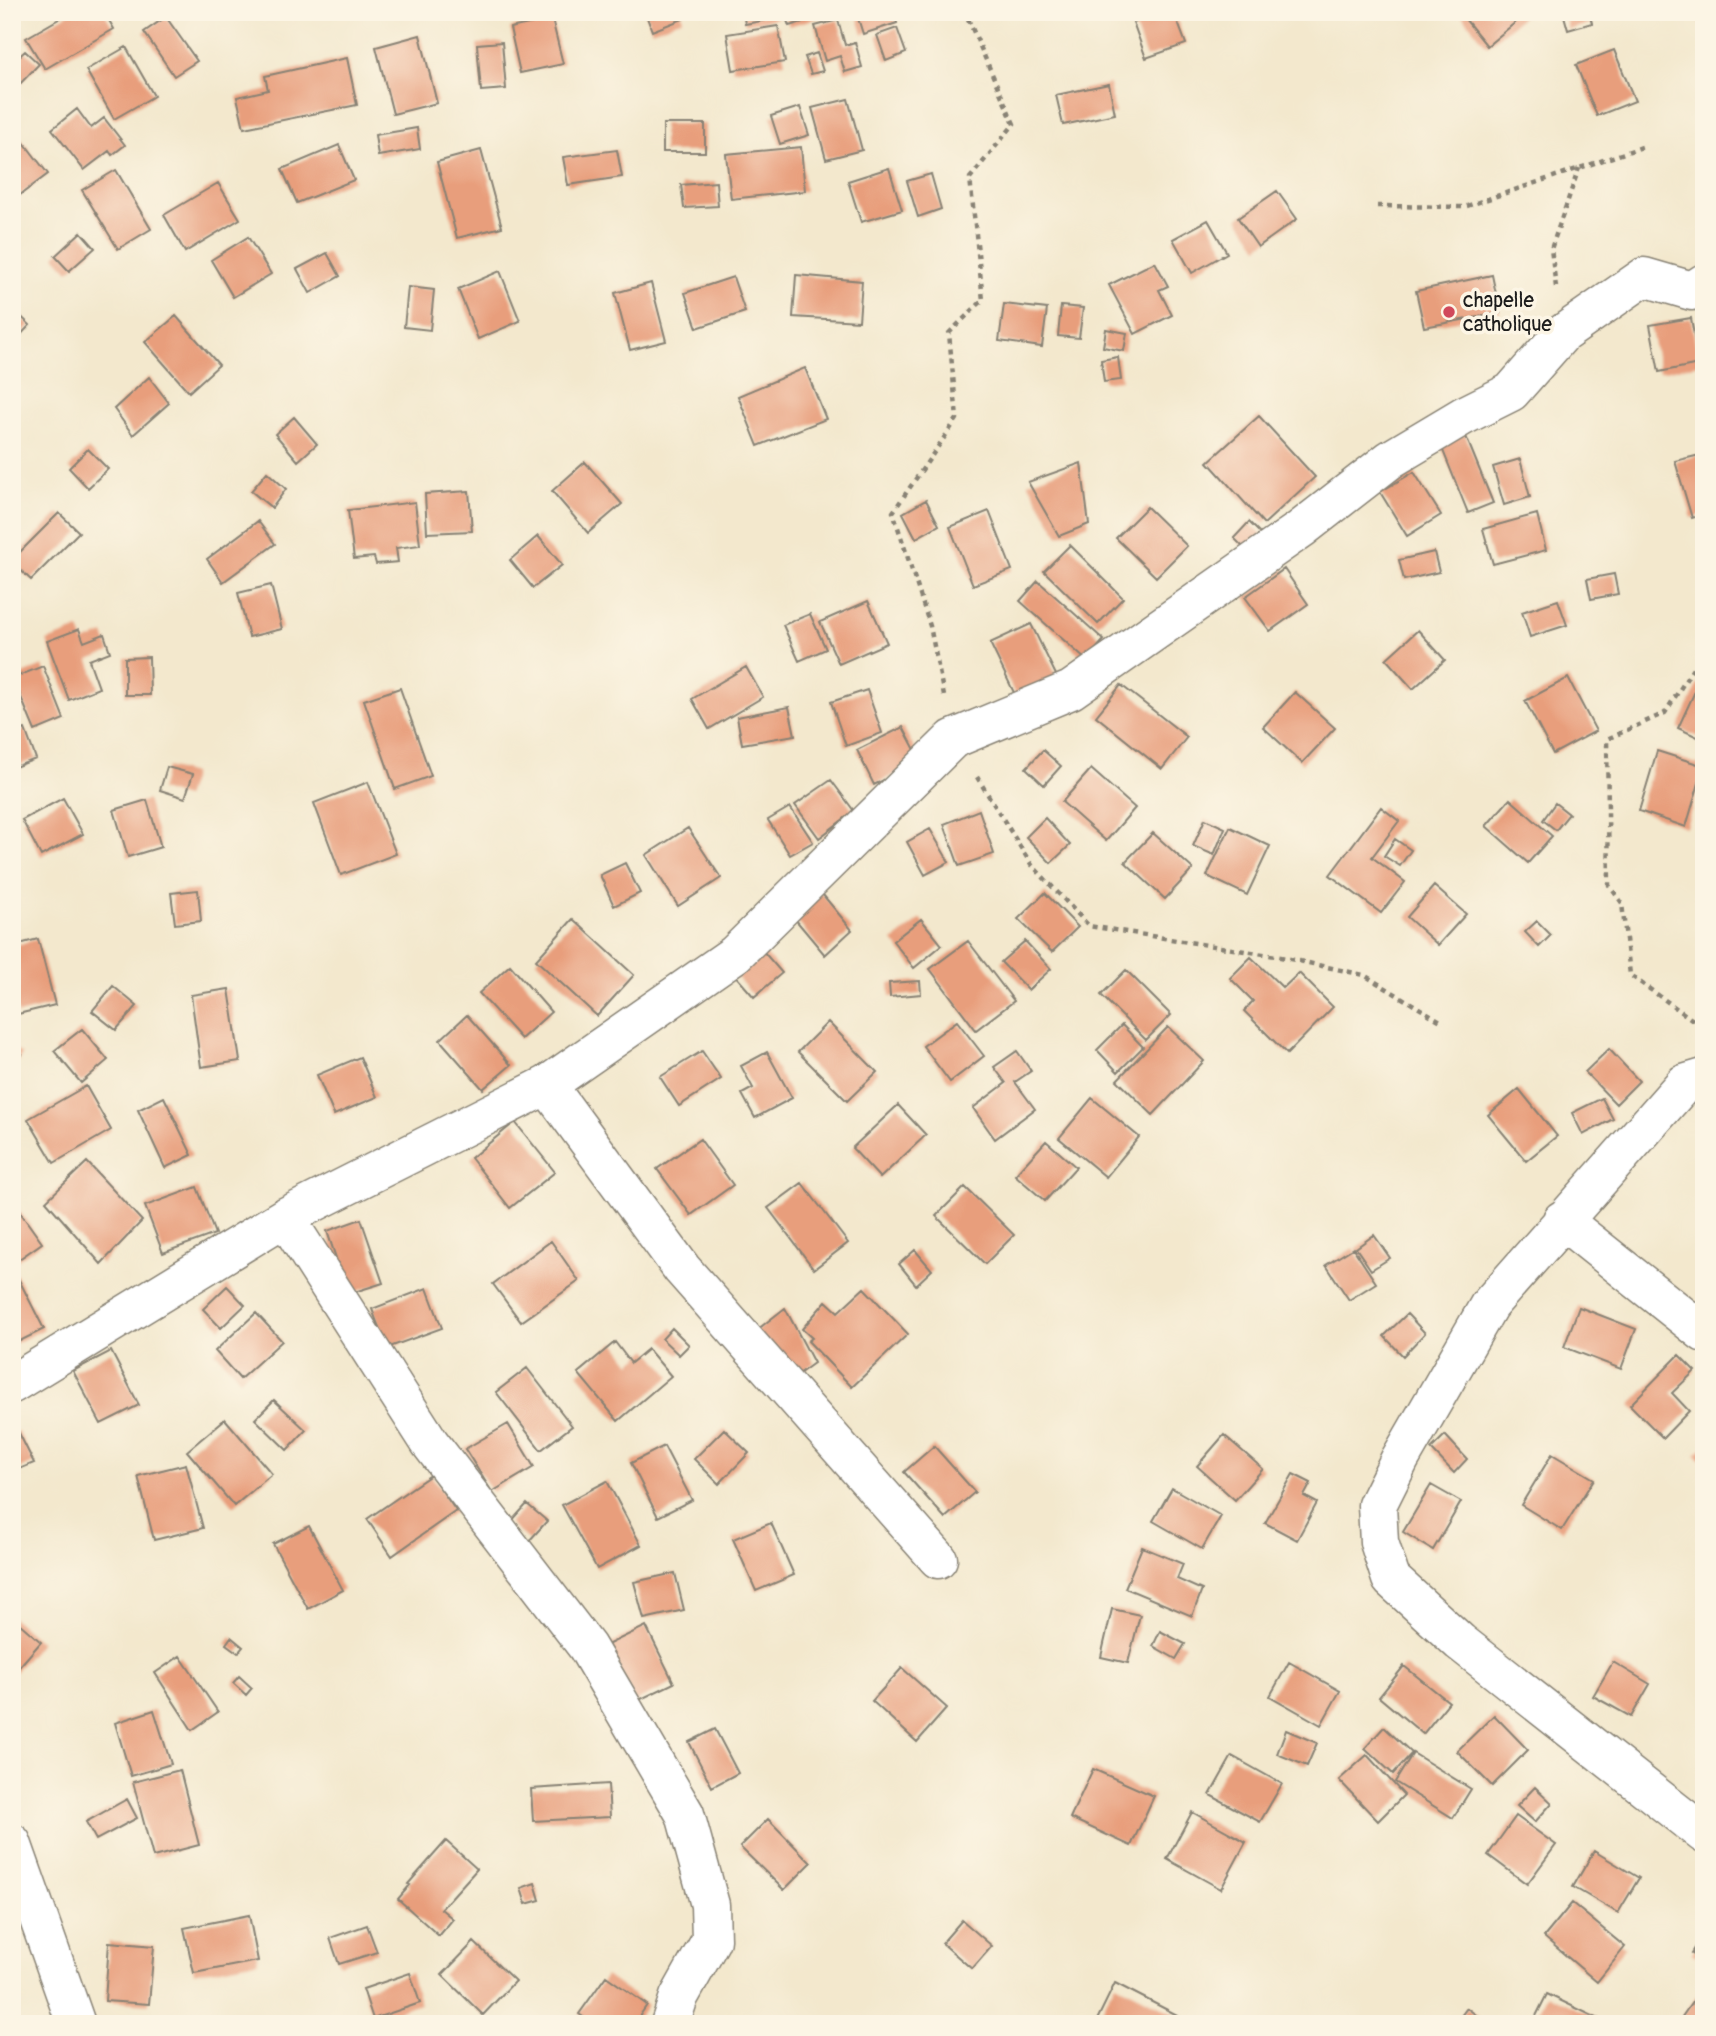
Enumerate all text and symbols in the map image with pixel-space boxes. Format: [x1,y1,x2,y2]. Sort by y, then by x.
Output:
place label: chapelle catholique [1463,287,1553,338]
marker: chapelle catholique [1441,304,1457,320]

